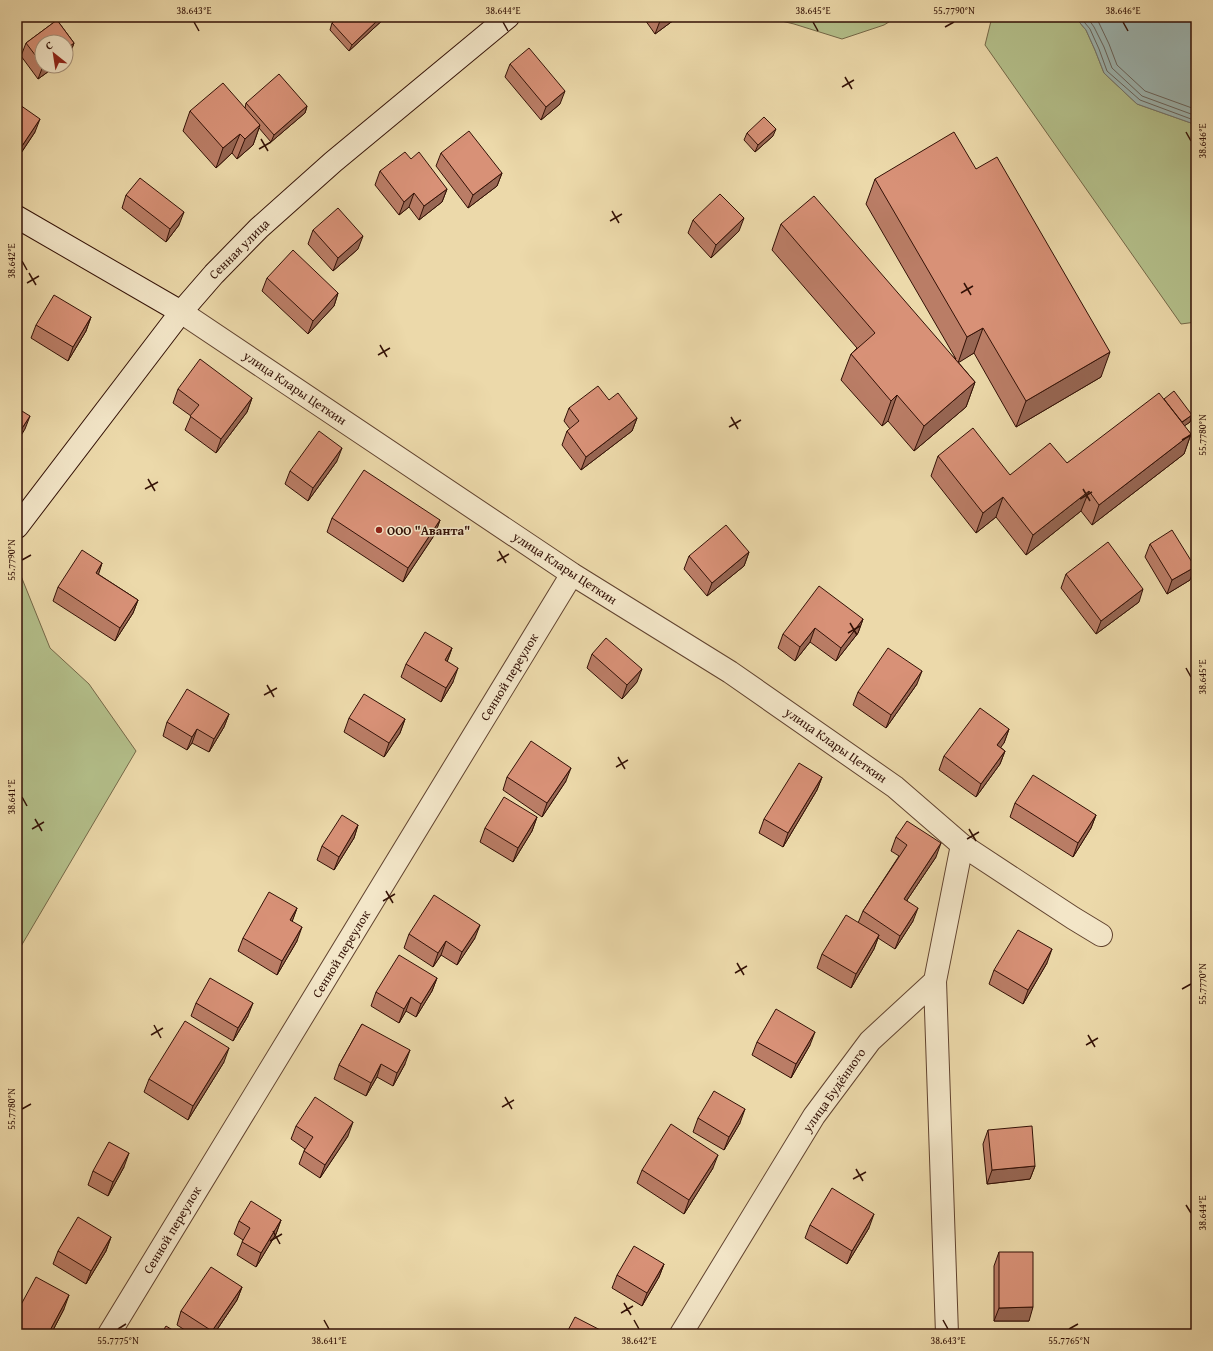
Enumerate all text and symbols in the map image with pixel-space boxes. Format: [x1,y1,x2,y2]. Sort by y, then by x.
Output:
text: 38.643°E [176,3,212,18]
text: 38.644°E [485,3,521,18]
text: 38.645°E [795,3,831,18]
text: 55.7790°N [933,3,975,18]
text: 38.646°E [1105,3,1141,18]
north arrow [34,34,74,74]
text: С [42,37,56,54]
text: 38.646°E [1195,123,1210,159]
street label: Сенная улица [204,214,274,284]
text: 38.642°E [4,243,19,279]
street label: улица Клары Цеткин [239,346,351,430]
text: 55.7780°N [1195,414,1210,456]
place label: ООО "Аванта" [387,521,470,540]
marker: ООО "Аванта" [374,525,384,535]
street label: улица Клары Цеткин [508,527,621,609]
text: 55.7790°N [4,539,19,581]
street label: Сенной переулок [475,629,543,724]
text: 38.645°E [1195,659,1210,695]
street label: улица Клары Цеткин [780,702,891,788]
text: 38.641°E [4,779,19,815]
street label: Сенной переулок [307,906,375,1001]
text: 55.7770°N [1195,963,1210,1005]
street label: улица Будённого [797,1044,870,1137]
text: 55.7780°N [4,1088,19,1130]
street label: Сенной переулок [138,1182,206,1277]
text: 38.644°E [1195,1195,1210,1231]
text: 55.7775°N [97,1333,139,1348]
text: 38.641°E [311,1333,347,1348]
text: 38.642°E [621,1333,657,1348]
text: 38.643°E [930,1333,966,1348]
text: 55.7765°N [1048,1333,1090,1348]

